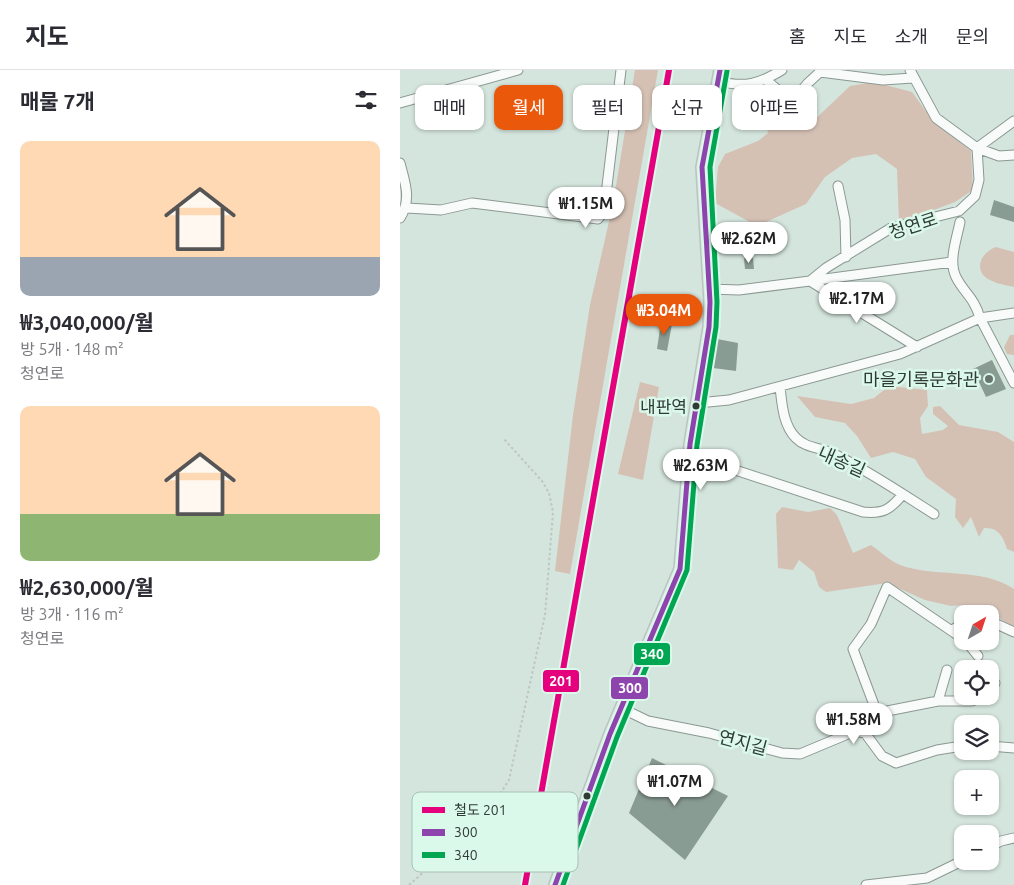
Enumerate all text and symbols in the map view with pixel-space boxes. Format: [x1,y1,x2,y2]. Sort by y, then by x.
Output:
text: 지도 [25,23,69,50]
text: 홈 [789,26,806,46]
text: 지도 [834,26,867,46]
text: 소개 [895,26,928,46]
text: 문의 [956,26,989,46]
chip: 매매 [415,85,484,130]
chip: 월세 [494,85,563,130]
chip: 필터 [573,85,642,130]
chip: 신규 [652,85,722,130]
chip: 아파트 [732,85,817,130]
icon: filters [352,86,380,114]
text: 매물 7개 [20,89,95,113]
icon: home [155,174,245,264]
pin: ₩1.15M [545,186,627,229]
text: ₩1.15M [559,194,613,212]
street label: 청연로 [886,208,940,242]
pin: ₩2.62M [708,222,790,264]
text: ₩2.62M [722,229,776,247]
pin: ₩2.17M [816,282,898,324]
text: ₩2.17M [830,289,884,307]
pin: ₩3.04M [623,294,705,336]
text: ₩3.04M [637,301,691,319]
text: ₩3,040,000/월 [20,310,154,334]
text: 방 5개 · 148 m² [20,340,124,358]
text: 청연로 [20,364,64,382]
place label: 마을기록문화관 [863,369,979,389]
marker: 마을기록문화관 [983,373,995,385]
place label: 내판역 [640,397,687,416]
marker: 내판역 [691,401,701,411]
icon: home [155,439,245,529]
street label: 내송길 [815,442,869,480]
pin: ₩2.63M [660,448,742,491]
text: ₩2.63M [674,456,728,474]
text: ₩2,630,000/월 [20,575,154,599]
text: 방 3개 · 116 m² [20,605,124,623]
north arrow [954,605,999,650]
map controls [954,605,999,870]
text: 청연로 [20,629,64,647]
line badge: 340 [633,642,671,666]
text: 340 [640,646,664,662]
button: locate [954,660,999,705]
line badge: 201 [542,669,580,693]
text: 201 [549,673,573,689]
line badge: 300 [610,676,649,700]
text: 300 [618,680,642,696]
pin: ₩1.58M [813,702,895,745]
text: ₩1.58M [827,710,881,728]
button: layers [954,715,999,760]
street label: 연지길 [716,726,770,758]
pin: ₩1.07M [634,764,716,807]
button: + [954,770,999,815]
text: ₩1.07M [648,772,702,790]
unlabelled marker [582,791,592,801]
legend [412,792,578,872]
text: 철도 201 [454,802,507,818]
text: 300 [454,824,478,840]
button: − [954,825,999,870]
text: 340 [454,847,478,863]

